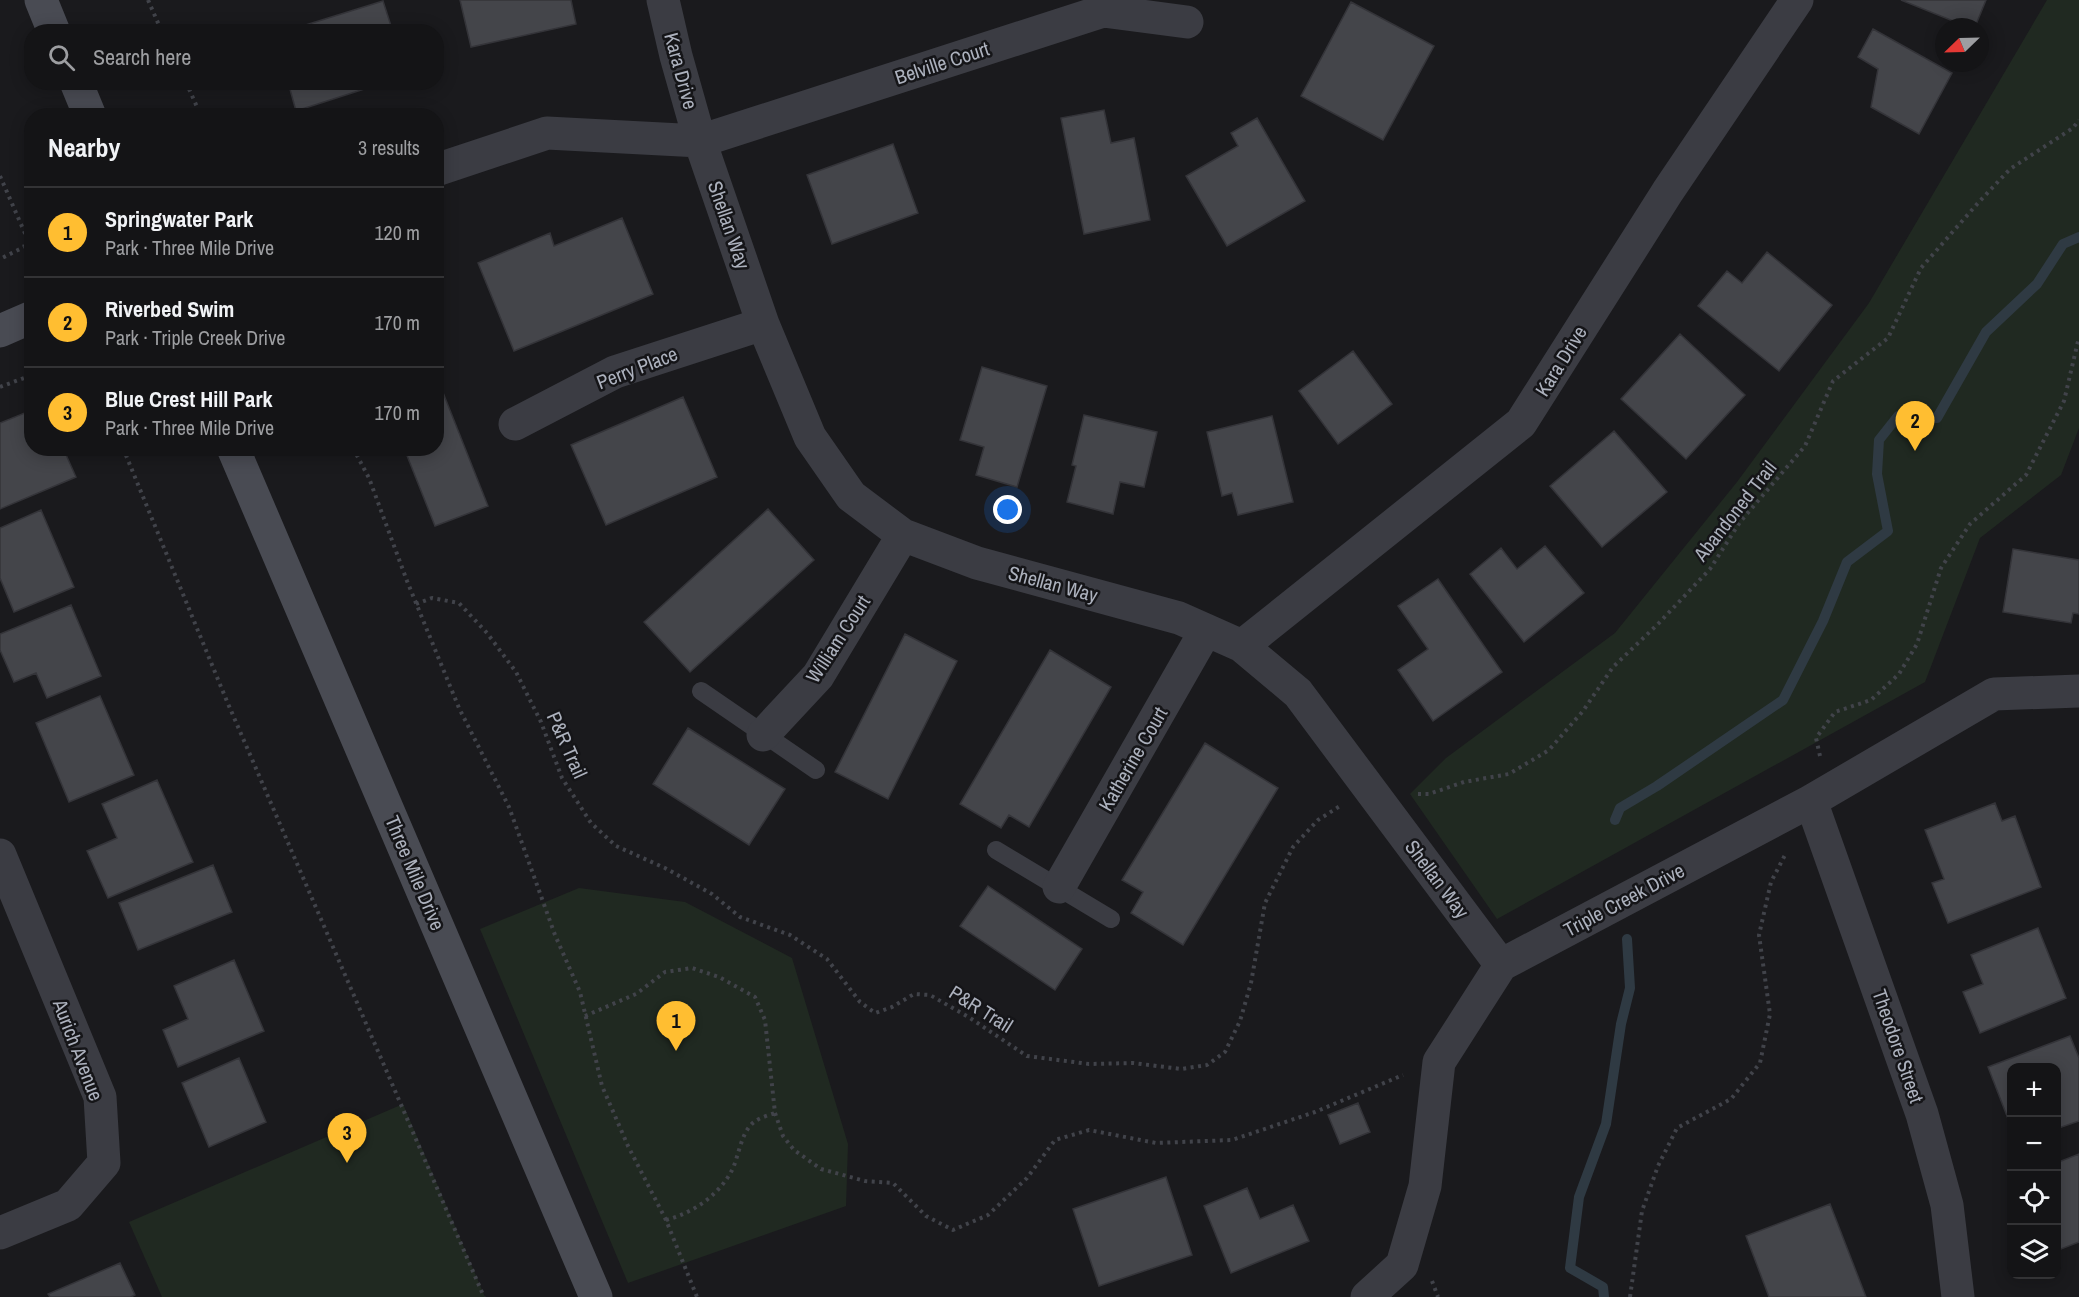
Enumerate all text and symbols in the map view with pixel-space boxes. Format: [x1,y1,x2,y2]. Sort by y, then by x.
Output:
north arrow [1935,18,1989,72]
search box [24,24,444,90]
street label: Kara Drive [658,30,705,112]
street label: Belville Court [891,34,993,90]
icon: search [45,41,78,74]
text: Search here [93,42,191,72]
text: Nearby [48,130,120,165]
text: 3 results [358,134,420,161]
street label: Shellan Way [702,177,757,273]
text: Springwater Park [105,204,253,234]
text: 1 [63,219,72,246]
text: 120 m [374,219,420,246]
text: Park · Three Mile Drive [105,234,274,261]
text: Riverbed Swim [105,294,234,324]
text: 2 [63,309,72,336]
text: 170 m [374,309,420,336]
street label: Kara Drive [1528,320,1593,401]
text: Park · Triple Creek Drive [105,324,285,351]
street label: Perry Place [592,340,681,395]
text: Blue Crest Hill Park [105,384,272,414]
text: 3 [63,399,72,426]
text: 170 m [374,399,420,426]
pin: 2 [1896,402,1934,451]
text: Park · Three Mile Drive [105,414,274,441]
street label: Abandoned Trail [1686,455,1782,567]
your location [993,495,1022,524]
street label: Shellan Way [1005,559,1102,609]
street label: William Court [799,589,876,688]
street label: Katherine Court [1092,701,1173,816]
street label: P&R Trail [541,707,594,782]
street label: Three Mile Drive [379,811,452,934]
street label: Shellan Way [1399,834,1476,924]
street label: Triple Creek Drive [1559,856,1689,943]
street label: P&R Trail [944,979,1018,1039]
street label: Theodore Street [1866,985,1931,1107]
street label: Aurich Avenue [46,994,110,1104]
pin: 1 [656,1002,696,1051]
map controls [2007,1063,2061,1279]
button: + [2007,1063,2061,1117]
pin: 3 [328,1114,366,1163]
button: − [2007,1117,2061,1171]
button: locate [2007,1171,2061,1225]
button: layers [2007,1225,2061,1279]

